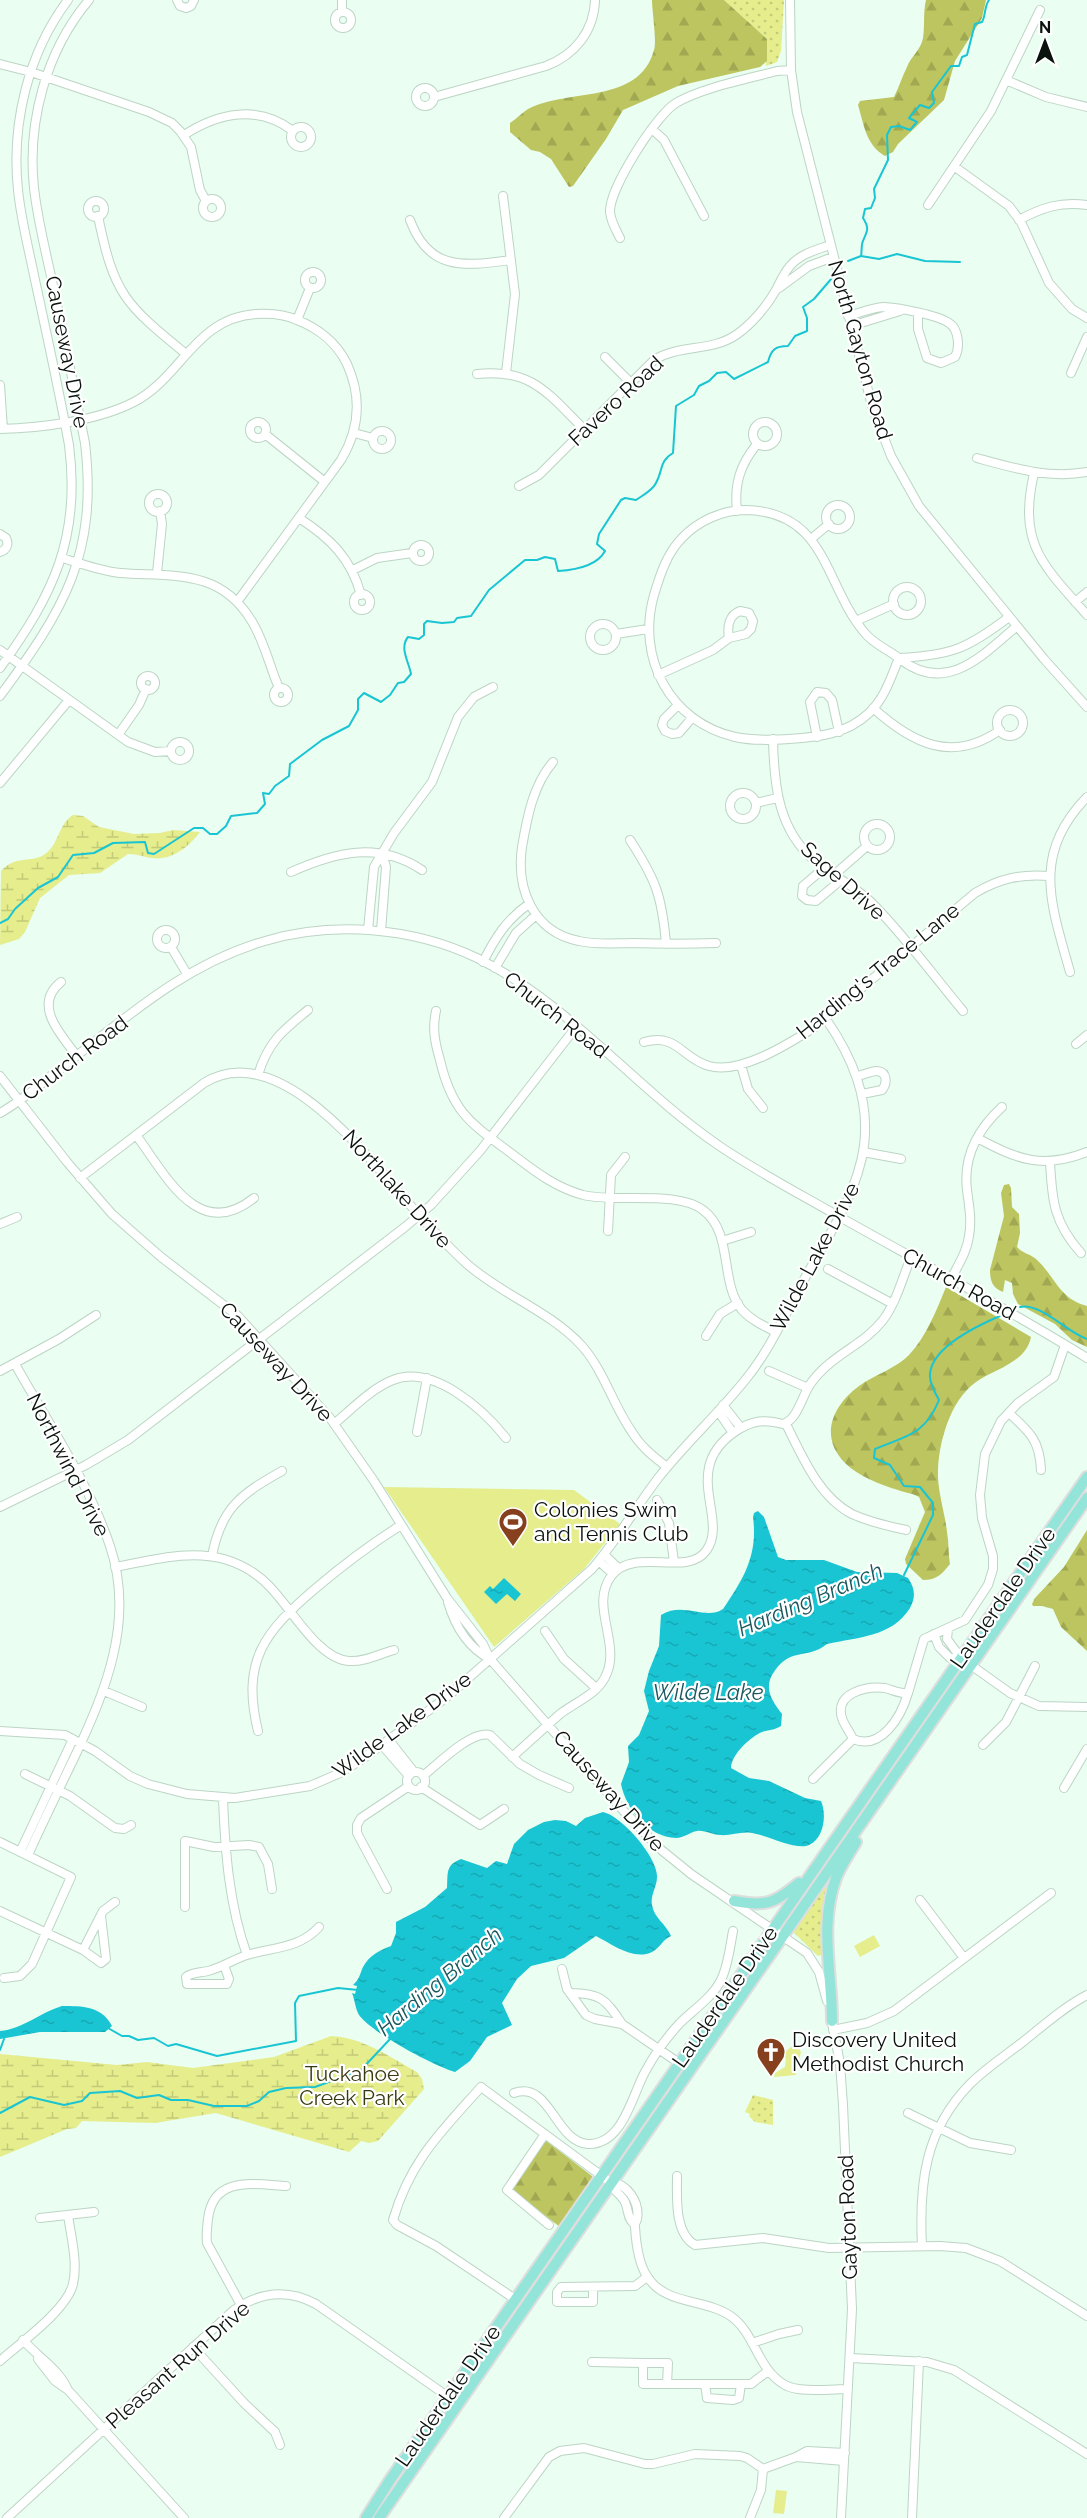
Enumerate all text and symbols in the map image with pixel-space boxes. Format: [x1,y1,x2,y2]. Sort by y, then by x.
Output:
north arrow [1015,12,1075,72]
text: N [1039,18,1051,37]
street label: North Gayton Road [823,257,898,442]
street label: Causeway Drive [40,274,95,430]
street label: Favero Road [563,350,668,451]
street label: Sage Drive [796,836,891,925]
street label: Harding's Trace Lane [791,897,964,1044]
street label: Church Road [499,966,614,1063]
street label: Church Road [17,1010,132,1105]
street label: Northlake Drive [338,1124,457,1253]
street label: Wilde Lake Drive [765,1178,864,1335]
street label: Church Road [898,1242,1020,1325]
street label: Causeway Drive [214,1297,338,1427]
street label: Northwind Drive [22,1389,115,1541]
place label: Colonies Swim and Tennis Club [534,1497,688,1546]
sports icon: Colonies Swim and Tennis Club [497,1506,529,1548]
street label: Lauderdale Drive [945,1522,1061,1673]
water label: Harding Branch [734,1557,886,1641]
street label: Wilde Lake Drive [328,1666,476,1783]
water label: Wilde Lake [652,1679,764,1705]
street label: Causeway Drive [548,1725,670,1857]
water label: Harding Branch [371,1921,507,2041]
street label: Lauderdale Drive [667,1921,783,2072]
place label: Discovery United Methodist Church [792,2027,964,2076]
church icon: Discovery United Methodist Church [755,2036,787,2078]
park label: Tuckahoe Creek Park [299,2061,405,2110]
street label: Gayton Road [833,2154,862,2280]
street label: Pleasant Run Drive [101,2295,255,2434]
street label: Lauderdale Drive [390,2320,506,2471]

